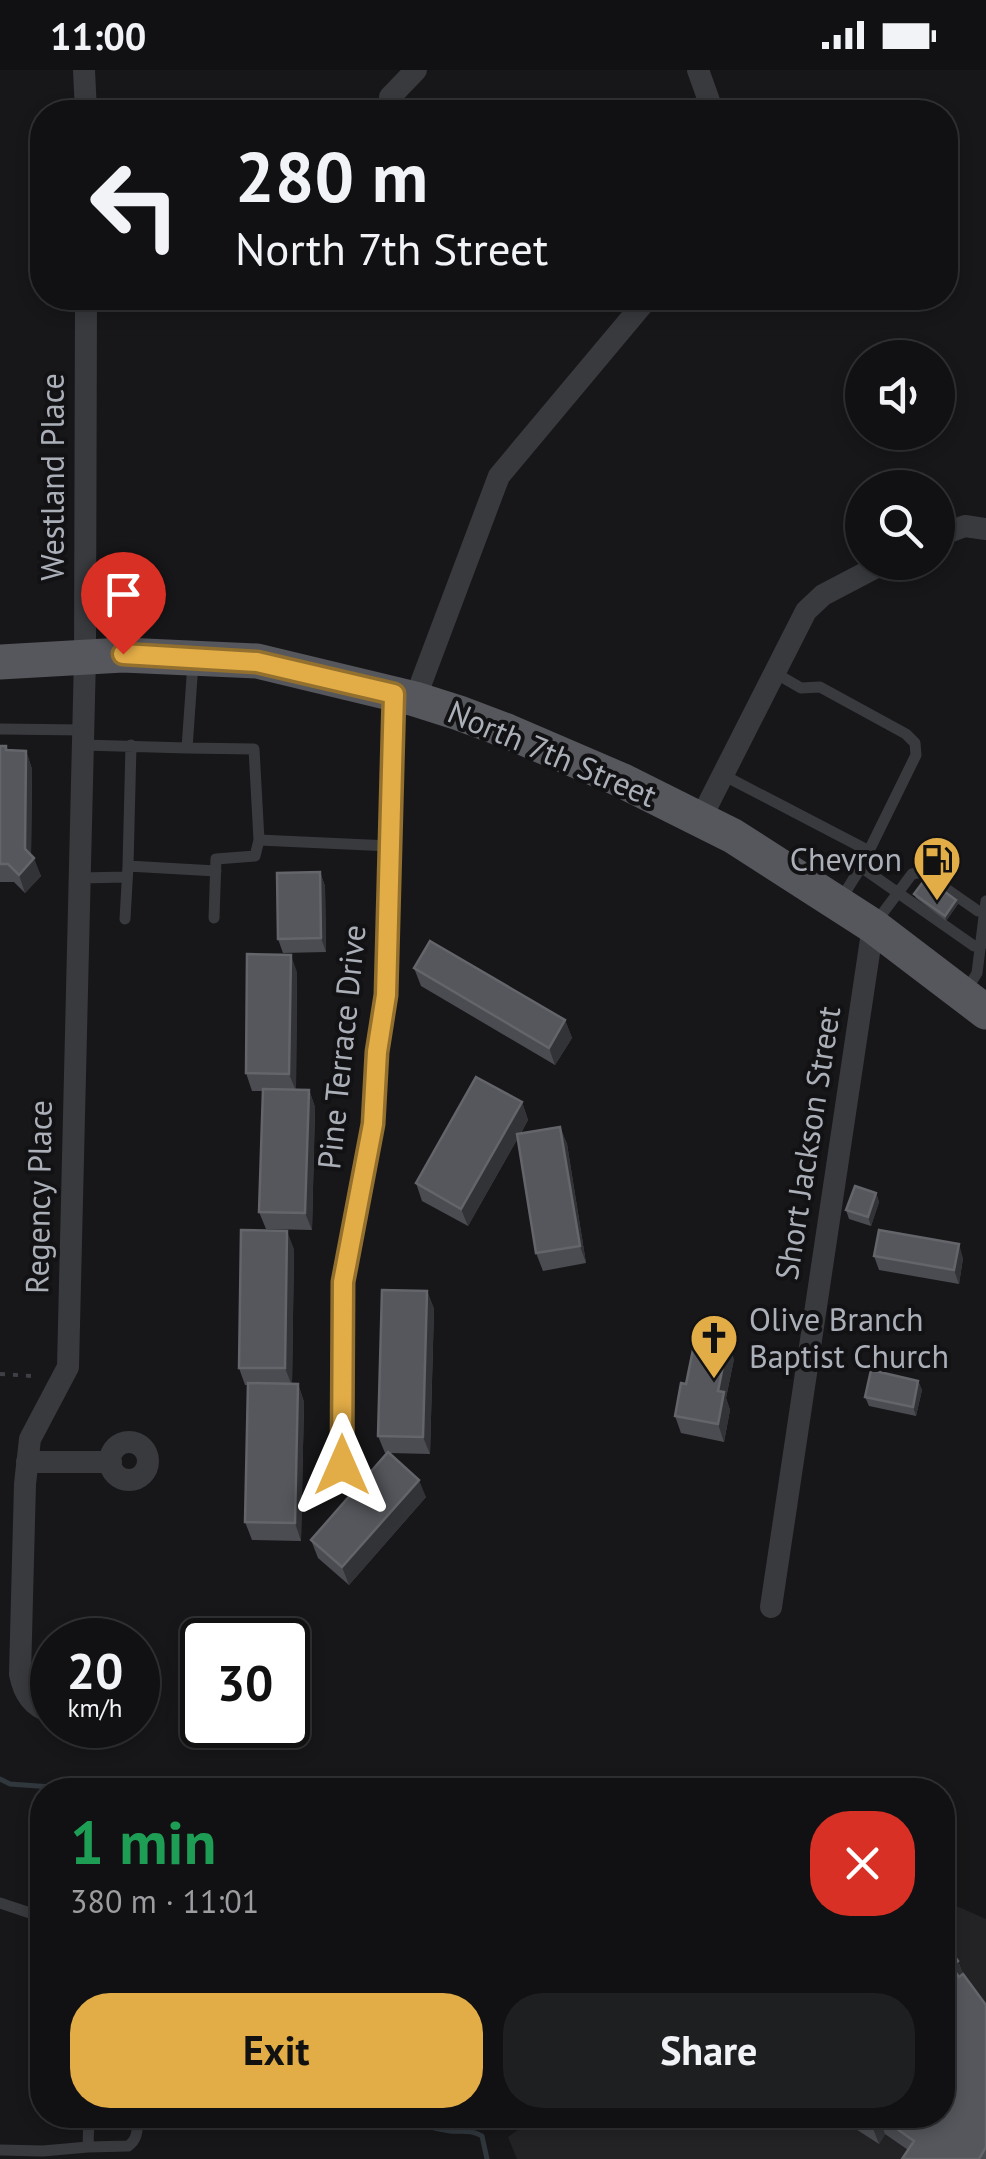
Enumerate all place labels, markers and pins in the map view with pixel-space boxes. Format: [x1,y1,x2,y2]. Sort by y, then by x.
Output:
pin [81,552,166,655]
fuel station icon: Chevron [911,834,963,902]
place label: Chevron [790,838,902,880]
place label: Olive Branch Baptist Church [749,1298,949,1377]
church icon: Olive Branch Baptist Church [688,1312,740,1380]

